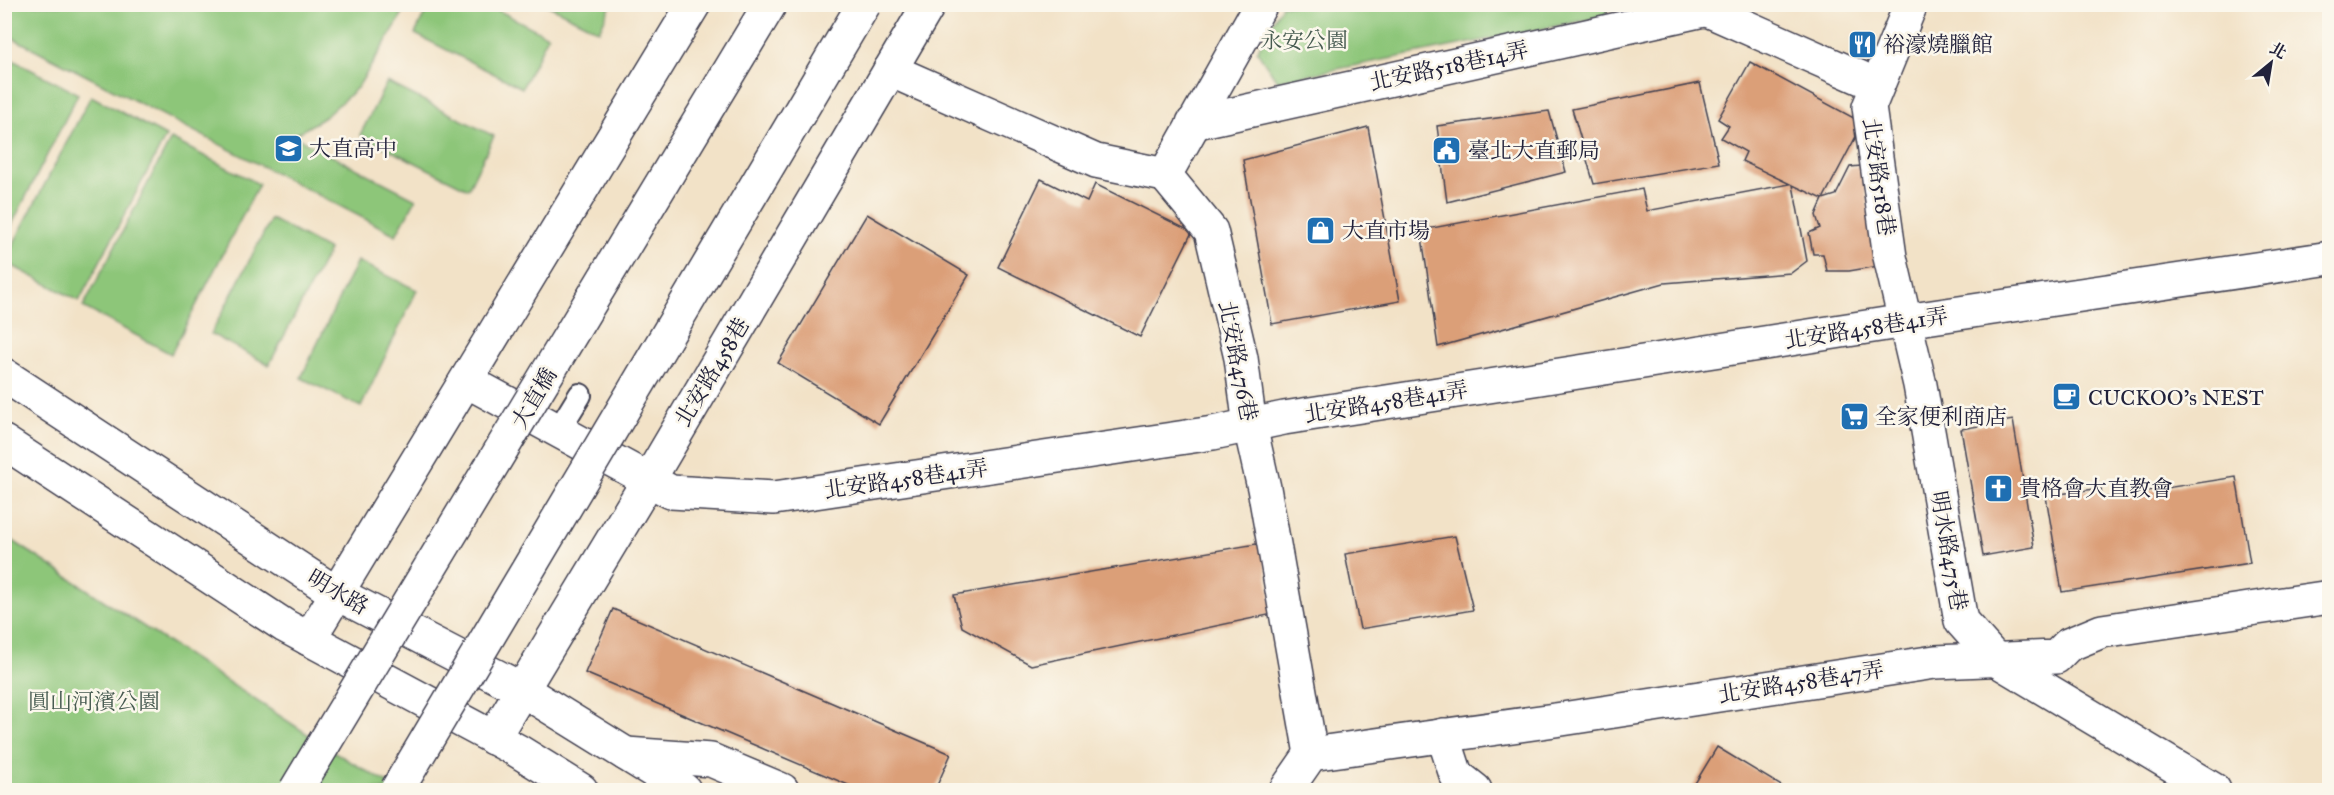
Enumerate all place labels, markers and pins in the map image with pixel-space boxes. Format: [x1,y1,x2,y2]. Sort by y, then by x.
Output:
restaurant icon: 裕濠燒臘館 [1846,28,1878,60]
place label: 裕濠燒臘館 [1883,31,1993,58]
school or university icon: 大直高中 [272,132,304,164]
public building icon: 臺北大直郵局 [1431,134,1463,166]
place label: 大直高中 [309,135,397,162]
place label: 臺北大直郵局 [1468,137,1600,164]
shop icon: 大直市場 [1305,214,1337,246]
place label: 大直市場 [1342,217,1430,244]
cafe icon: CUCKOO's NEST [2051,381,2083,413]
place label: CUCKOO's NEST [2088,384,2264,411]
supermarket icon: 全家便利商店 [1838,400,1870,432]
place label: 全家便利商店 [1875,403,2007,430]
church icon: 貴格會大直教會 [1982,472,2014,504]
place label: 貴格會大直教會 [2019,475,2173,502]

